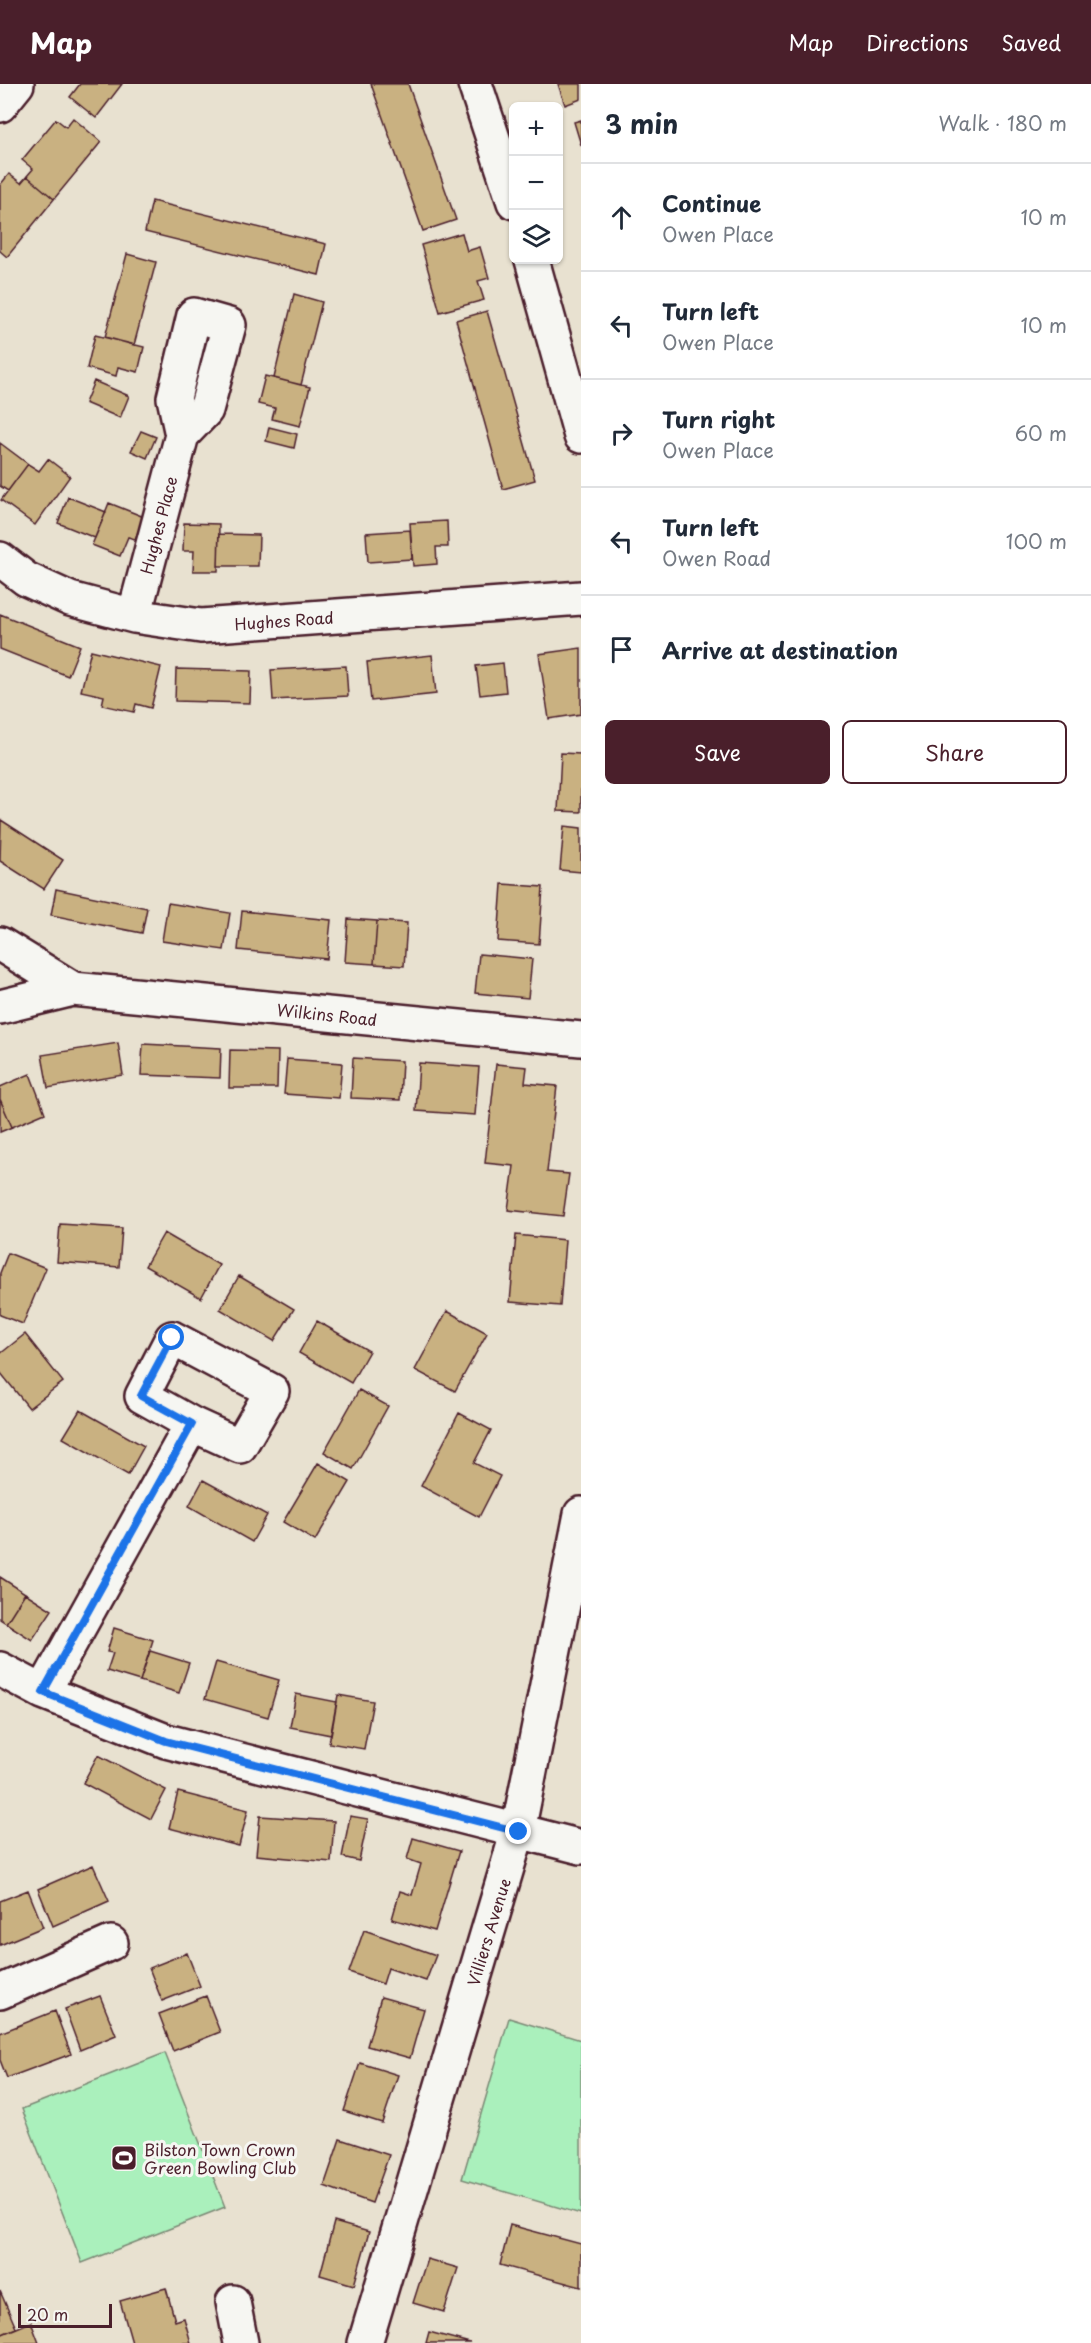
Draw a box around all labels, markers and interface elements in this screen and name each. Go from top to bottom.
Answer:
text: Map [30,21,92,64]
text: Map [788,26,833,58]
text: Directions [866,26,968,58]
text: Saved [1001,26,1061,58]
map controls [509,102,563,264]
button: + [509,102,563,156]
text: 3 min [605,104,678,143]
text: Walk · 180 m [939,108,1067,138]
button: − [509,156,563,210]
text: Continue [662,186,761,219]
icon: ahead [605,201,638,234]
text: 10 m [1020,202,1067,232]
button: layers [509,210,563,264]
text: Owen Place [662,219,774,249]
text: Turn left [662,294,759,327]
icon: left [605,309,638,342]
text: 10 m [1020,310,1067,340]
text: Owen Place [662,327,774,357]
text: Turn right [662,402,775,435]
icon: right [605,417,638,450]
text: 60 m [1015,418,1067,448]
text: Owen Place [662,435,774,465]
street label: Hughes Place [133,473,183,577]
text: Turn left [662,510,759,543]
icon: left [605,525,638,558]
text: 100 m [1006,526,1067,556]
text: Owen Road [662,543,771,573]
street label: Hughes Road [234,605,334,635]
icon: arrive [605,633,638,666]
text: Arrive at destination [662,633,898,666]
button: Save [605,720,830,784]
button: Share [842,720,1067,784]
street label: Wilkins Road [276,997,378,1031]
route start [158,1324,184,1350]
route end [505,1818,531,1844]
street label: Villiers Avenue [460,1875,516,1989]
place label: Bilston Town Crown Green Bowling Club [144,2137,296,2179]
sports icon: Bilston Town Crown Green Bowling Club [109,2143,139,2173]
scale bar [18,2301,112,2328]
text: 20 m [27,2302,68,2326]

